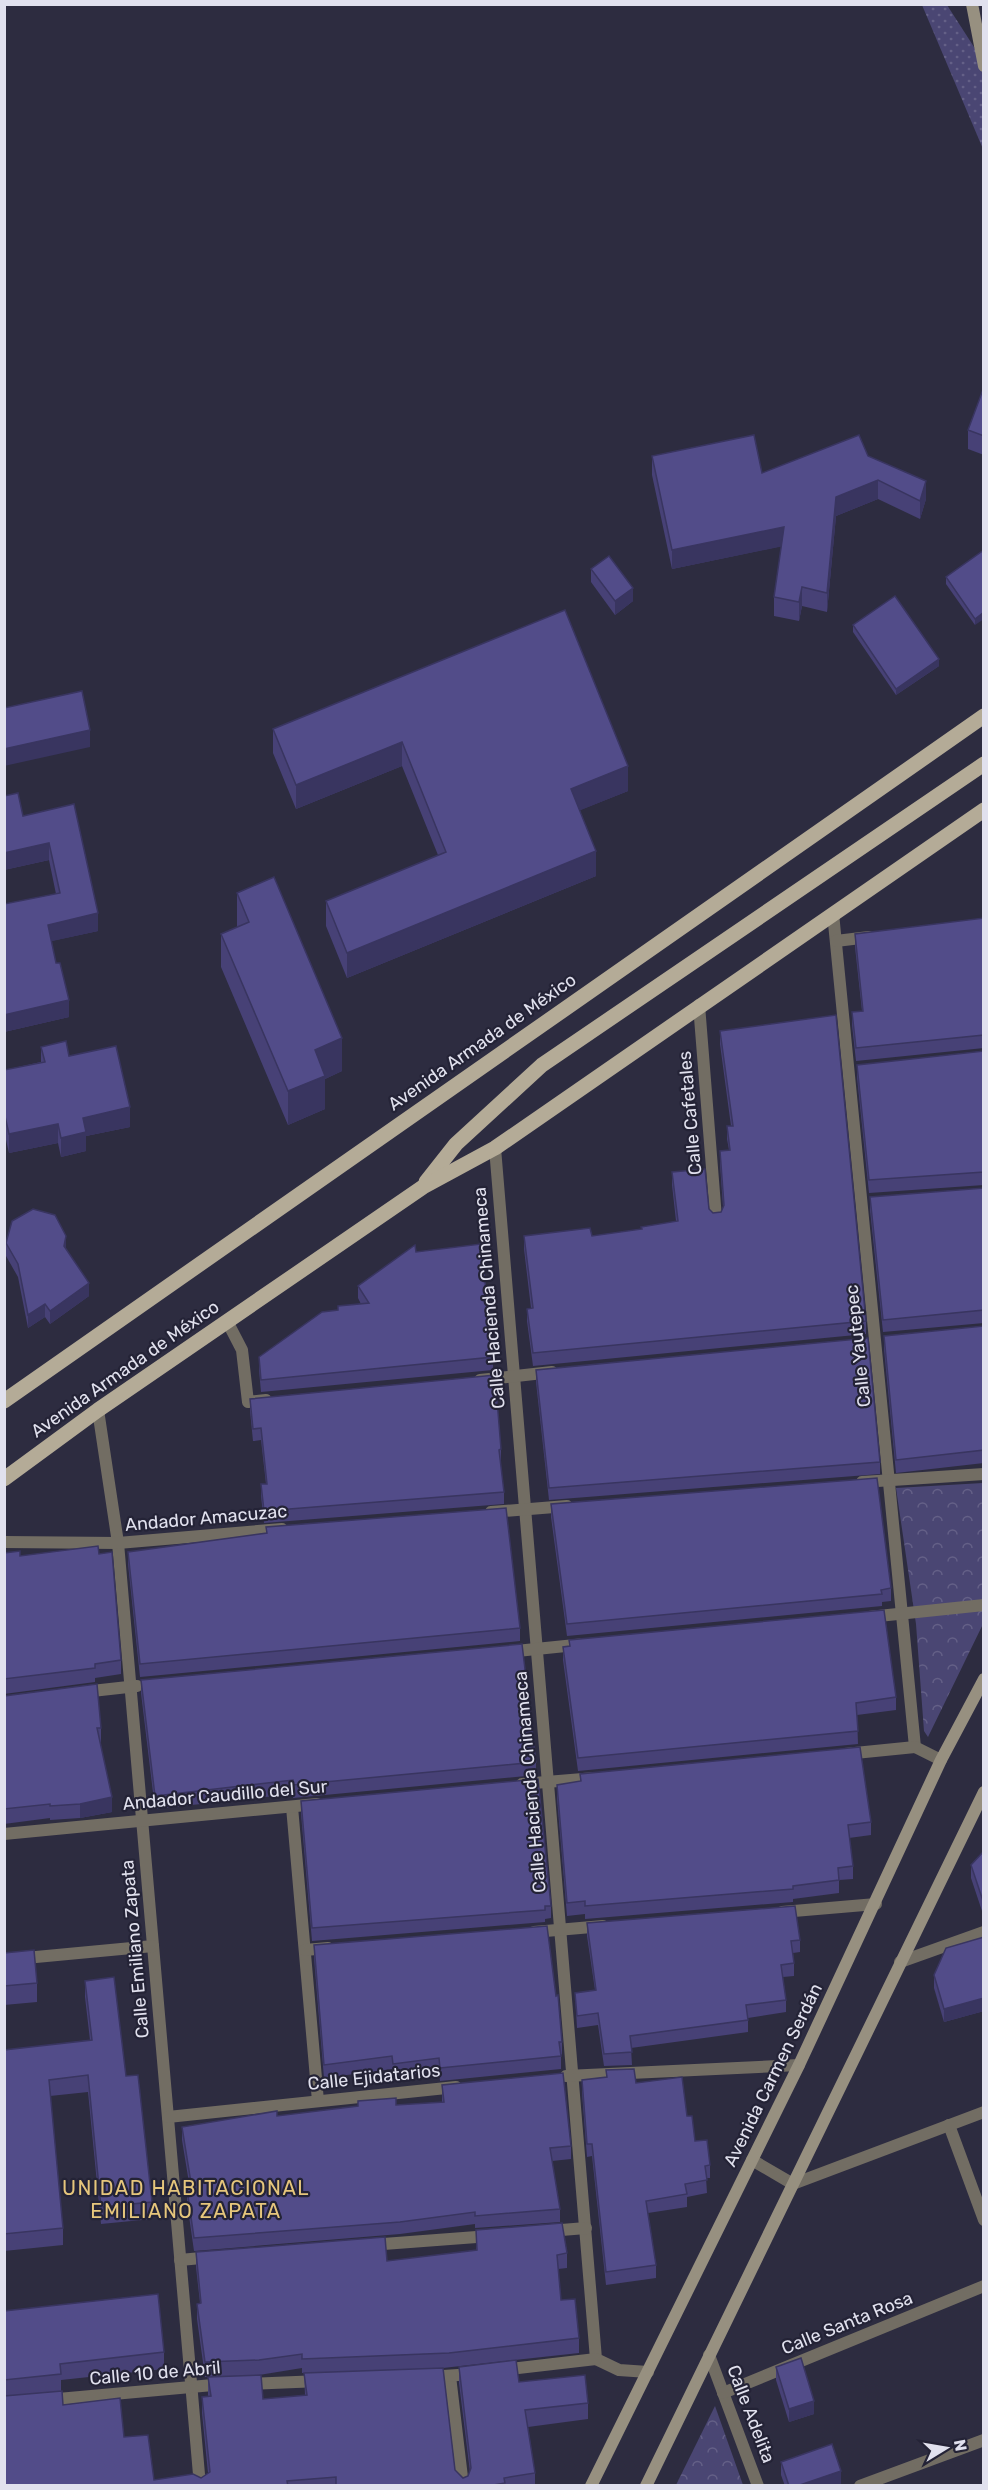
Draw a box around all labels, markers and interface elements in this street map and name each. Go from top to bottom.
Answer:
street label: Avenida Armada de México [384,969,580,1115]
street label: Calle Cafetales [674,1050,706,1176]
street label: Calle Hacienda Chinameca [468,1186,510,1410]
street label: Calle Yautepec [841,1284,875,1408]
street label: Avenida Armada de México [27,1296,223,1442]
street label: Andador Amacuzac [124,1500,288,1536]
street label: Calle Hacienda Chinameca [509,1670,551,1894]
street label: Andador Caudillo del Sur [122,1775,328,1815]
street label: Calle Emiliano Zapata [116,1859,154,2039]
street label: Avenida Carmen Serdán [719,1980,827,2170]
street label: Calle Ejidatarios [306,2059,442,2095]
district label: UNIDAD HABITACIONAL EMILIANO ZAPATA [62,2176,310,2223]
street label: Calle Santa Rosa [778,2287,916,2359]
street label: Calle 10 de Abril [88,2356,222,2390]
street label: Calle Adelita [722,2362,780,2466]
north arrow [916,2418,976,2478]
text: N [950,2438,971,2453]

